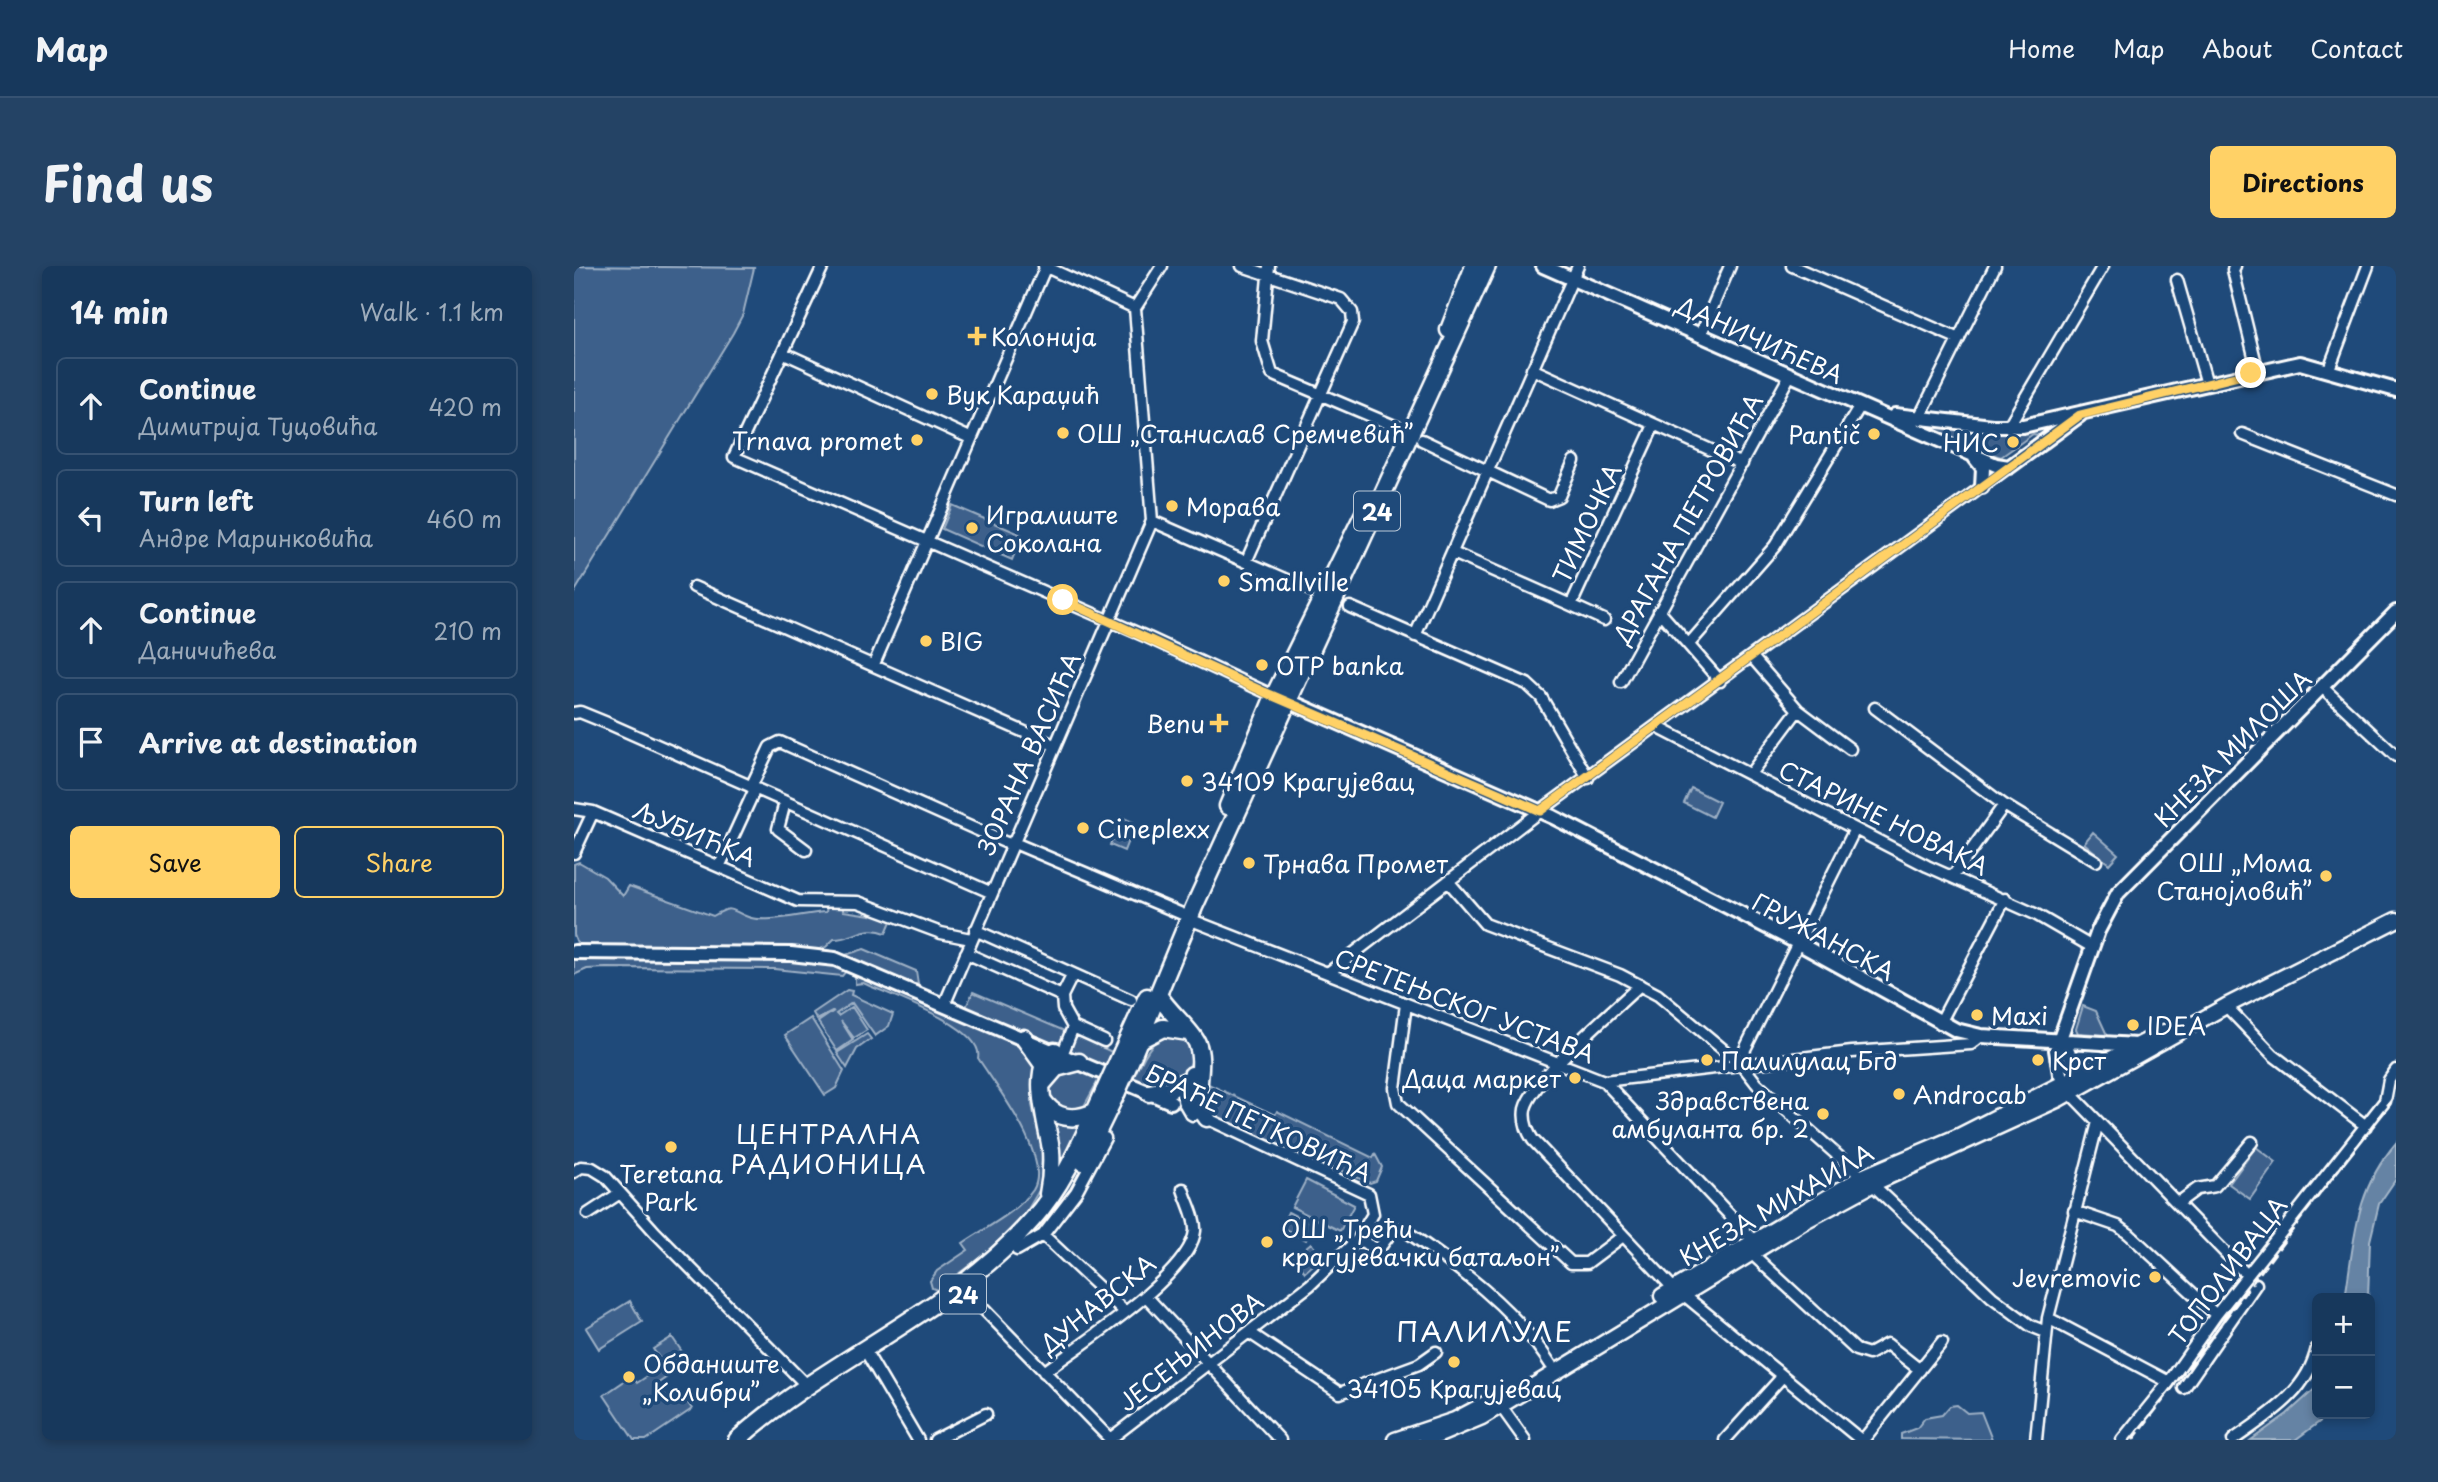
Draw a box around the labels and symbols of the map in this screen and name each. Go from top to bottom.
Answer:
street label: ДАНИЧИЋЕВА [1670,286,1849,392]
place label: Колонија [991,318,1096,354]
marker: Колонија [969,328,985,344]
route end [2235,357,2266,388]
place label: Вук Караџић [946,376,1100,412]
marker: Вук Караџић [924,386,940,402]
street label: ДРАГАНА ПЕТРОВИЋА [1603,386,1771,651]
place label: ОШ „Станислав Сремчевић” [1077,415,1414,451]
place label: Pantič [1788,416,1860,452]
place label: Trnava promet [732,422,903,458]
place label: НИС [1943,424,1999,460]
marker: ОШ „Станислав Сремчевић” [1055,425,1071,441]
marker: Pantič [1866,426,1882,442]
marker: Trnava promet [909,432,925,448]
marker: НИС [2005,434,2021,450]
street label: ТИМОЧКА [1543,457,1629,589]
place label: Морава [1186,488,1280,524]
road number: 24 [1354,492,1400,530]
place label: Игралиште Соколана [986,496,1118,560]
marker: Морава [1164,498,1180,514]
marker: Игралиште Соколана [964,520,980,536]
place label: Smallville [1238,563,1349,599]
marker: Smallville [1216,573,1232,589]
route start [1047,584,1078,615]
place label: BIG [940,623,983,659]
marker: BIG [918,633,934,649]
street label: ЗОРАНА ВАСИЋА [967,646,1089,861]
place label: OTP banka [1276,647,1404,683]
marker: OTP banka [1254,657,1270,673]
street label: КНЕЗА МИЛОША [2145,661,2319,835]
place label: Benu [1146,705,1205,741]
marker: Benu [1211,715,1227,731]
street label: СТАРИНЕ НОВАКА [1773,751,1995,883]
place label: 34109 Крагујевац [1201,763,1415,799]
marker: 34109 Крагујевац [1179,773,1195,789]
street label: ЉУБИЋКА [628,791,762,875]
place label: Cineplexx [1097,810,1210,846]
marker: Cineplexx [1075,820,1091,836]
place label: ОШ „Мома Станојловић” [2157,844,2312,908]
place label: Трнава Промет [1263,845,1449,881]
marker: Трнава Промет [1241,855,1257,871]
marker: ОШ „Мома Станојловић” [2318,868,2334,884]
street label: ГРУЖАНСКА [1746,883,1902,989]
street label: СРЕТЕЊСКОГ УСТАВА [1330,939,1600,1071]
place label: Maxi [1991,997,2048,1033]
marker: Maxi [1969,1007,1985,1023]
place label: IDEA [2147,1007,2206,1043]
marker: IDEA [2125,1017,2141,1033]
place label: Палилулац Бгд [1721,1042,1897,1078]
place label: Крст [2052,1042,2106,1078]
marker: Палилулац Бгд [1699,1052,1715,1068]
marker: Крст [2030,1052,2046,1068]
street label: БРАЋЕ ПЕТКОВИЋА [1140,1054,1378,1190]
place label: Даца маркет [1402,1060,1561,1096]
marker: Даца маркет [1567,1070,1583,1086]
place label: Androcab [1913,1076,2027,1112]
place label: Здравствена амбуланта бр. 2 [1612,1082,1809,1146]
marker: Androcab [1891,1086,1907,1102]
marker: Здравствена амбуланта бр. 2 [1815,1106,1831,1122]
district label: ЦЕНТРАЛНА РАДИОНИЦА [730,1114,928,1183]
street label: КНЕЗА МИХАИЛА [1672,1134,1880,1274]
marker: Teretana Park [663,1139,679,1155]
place label: Teretana Park [619,1155,723,1219]
street label: ТОПОЛИВАЦА [2159,1188,2295,1352]
place label: ОШ „Трећи крагујевачки батаљон” [1281,1210,1560,1274]
marker: ОШ „Трећи крагујевачки батаљон” [1259,1234,1275,1250]
street label: ДУНАВСКА [1030,1245,1163,1362]
place label: Jevremovic [2012,1259,2141,1295]
marker: Jevremovic [2147,1269,2163,1285]
road number: 24 [940,1275,986,1314]
street label: ЈЕСЕЊИНОВА [1110,1283,1270,1419]
district label: ПАЛИЛУЛЕ [1396,1309,1574,1352]
place label: Обданиште „Колибри” [643,1345,780,1409]
marker: 34105 Крагујевац [1446,1354,1462,1370]
marker: Обданиште „Колибри” [621,1369,637,1385]
place label: 34105 Крагујевац [1347,1370,1562,1406]

